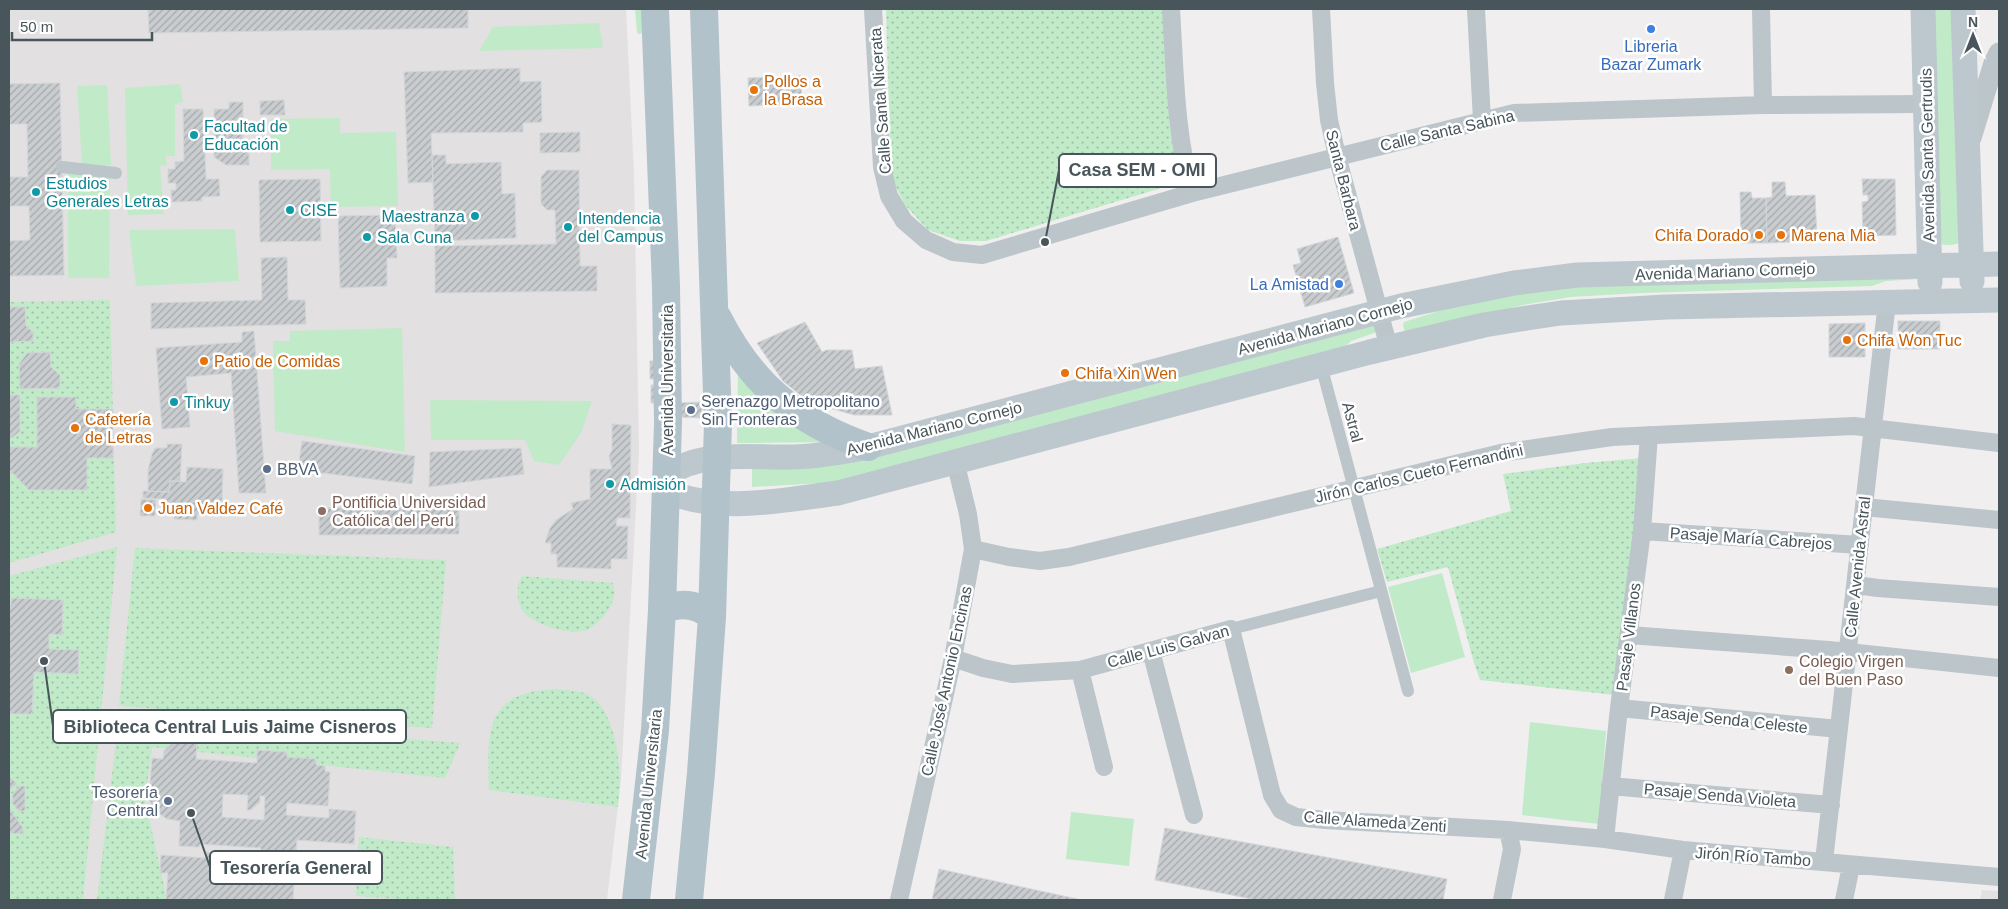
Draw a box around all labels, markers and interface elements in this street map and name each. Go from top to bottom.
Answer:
scale bar [12,10,152,42]
north arrow [1948,10,1998,60]
text: N [1968,14,1978,30]
text: 50 m [20,18,53,35]
marker: Libreria Bazar Zumark [1645,23,1657,35]
street label: Calle Santa Nicerata [867,27,894,175]
place label: Libreria Bazar Zumark [1601,38,1702,73]
street label: Avenida Santa Gertrudis [1917,68,1938,242]
place label: Pollos a la Brasa [764,73,823,108]
marker: Pollos a la Brasa [748,84,760,96]
street label: Calle Santa Sabina [1378,107,1516,154]
place label: Facultad de Educación [204,118,288,153]
street label: Santa Barbara [1323,128,1364,232]
marker: Facultad de Educación [188,129,200,141]
callout: Casa SEM - OMI [1059,154,1216,187]
text: Casa SEM - OMI [1068,160,1206,180]
place label: Estudios Generales Letras [46,175,169,210]
marker: Estudios Generales Letras [30,186,42,198]
place label: CISE [300,202,337,219]
marker: CISE [284,204,296,216]
place label: Maestranza [381,208,465,225]
marker: Maestranza [469,210,481,222]
place label: Intendencia del Campus [578,210,663,245]
marker: Intendencia del Campus [562,221,574,233]
place label: Chifa Dorado [1655,227,1749,244]
place label: Marena Mia [1791,227,1876,244]
place label: Sala Cuna [377,229,452,246]
marker: Chifa Dorado [1753,229,1765,241]
marker: Marena Mia [1775,229,1787,241]
marker: Sala Cuna [361,231,373,243]
street label: Avenida Mariano Cornejo [1635,260,1815,283]
place label: La Amistad [1250,276,1329,293]
marker: La Amistad [1333,278,1345,290]
street label: Avenida Mariano Cornejo [1236,295,1414,358]
street label: Avenida Universitaria [659,304,676,455]
place label: Chifa Won Tuc [1857,332,1962,349]
marker: Chifa Won Tuc [1841,334,1853,346]
place label: Patio de Comidas [214,353,340,370]
marker: Patio de Comidas [198,355,210,367]
place label: Chifa Xin Wen [1075,365,1177,382]
marker: Chifa Xin Wen [1059,367,1071,379]
place label: Serenazgo Metropolitano Sin Fronteras [701,393,880,428]
place label: Tinkuy [184,394,231,411]
marker: Tinkuy [168,396,180,408]
street label: Avenida Mariano Cornejo [845,398,1024,459]
street label: Astral [1339,400,1366,444]
marker: Serenazgo Metropolitano Sin Fronteras [685,404,697,416]
place label: Cafetería de Letras [85,411,152,446]
marker: Cafetería de Letras [69,422,81,434]
street label: Jirón Carlos Cueto Fernandini [1314,441,1525,506]
place label: BBVA [277,461,319,478]
marker: BBVA [261,463,273,475]
place label: Admisión [620,476,686,493]
marker: Admisión [604,478,616,490]
place label: Pontificia Universidad Católica del Perú [332,494,486,529]
street label: Calle Avenida Astral [1842,496,1873,639]
place label: Juan Valdez Café [158,500,283,517]
marker: Juan Valdez Café [142,502,154,514]
marker: Pontificia Universidad Católica del Perú [316,505,328,517]
street label: Pasaje María Cabrejos [1669,524,1833,553]
street label: Pasaje Villanos [1613,582,1644,692]
street label: Calle José Antonio Encinas [918,585,975,778]
street label: Calle Luis Galvan [1105,622,1231,671]
place label: Colegio Virgen del Buen Paso [1799,653,1904,688]
marker: Colegio Virgen del Buen Paso [1783,664,1795,676]
street label: Pasaje Senda Celeste [1649,703,1809,736]
street label: Avenida Universitaria [632,708,665,860]
callout: Biblioteca Central Luis Jaime Cisneros [53,710,406,743]
text: Biblioteca Central Luis Jaime Cisneros [63,717,397,737]
street label: Pasaje Senda Violeta [1643,780,1797,811]
place label: Tesorería Central [91,784,158,819]
marker: Tesorería Central [162,795,174,807]
street label: Calle Alameda Zenti [1303,808,1447,835]
street label: Jirón Río Tambo [1694,844,1812,869]
callout: Tesorería General [210,851,382,884]
text: Tesorería General [220,858,372,878]

